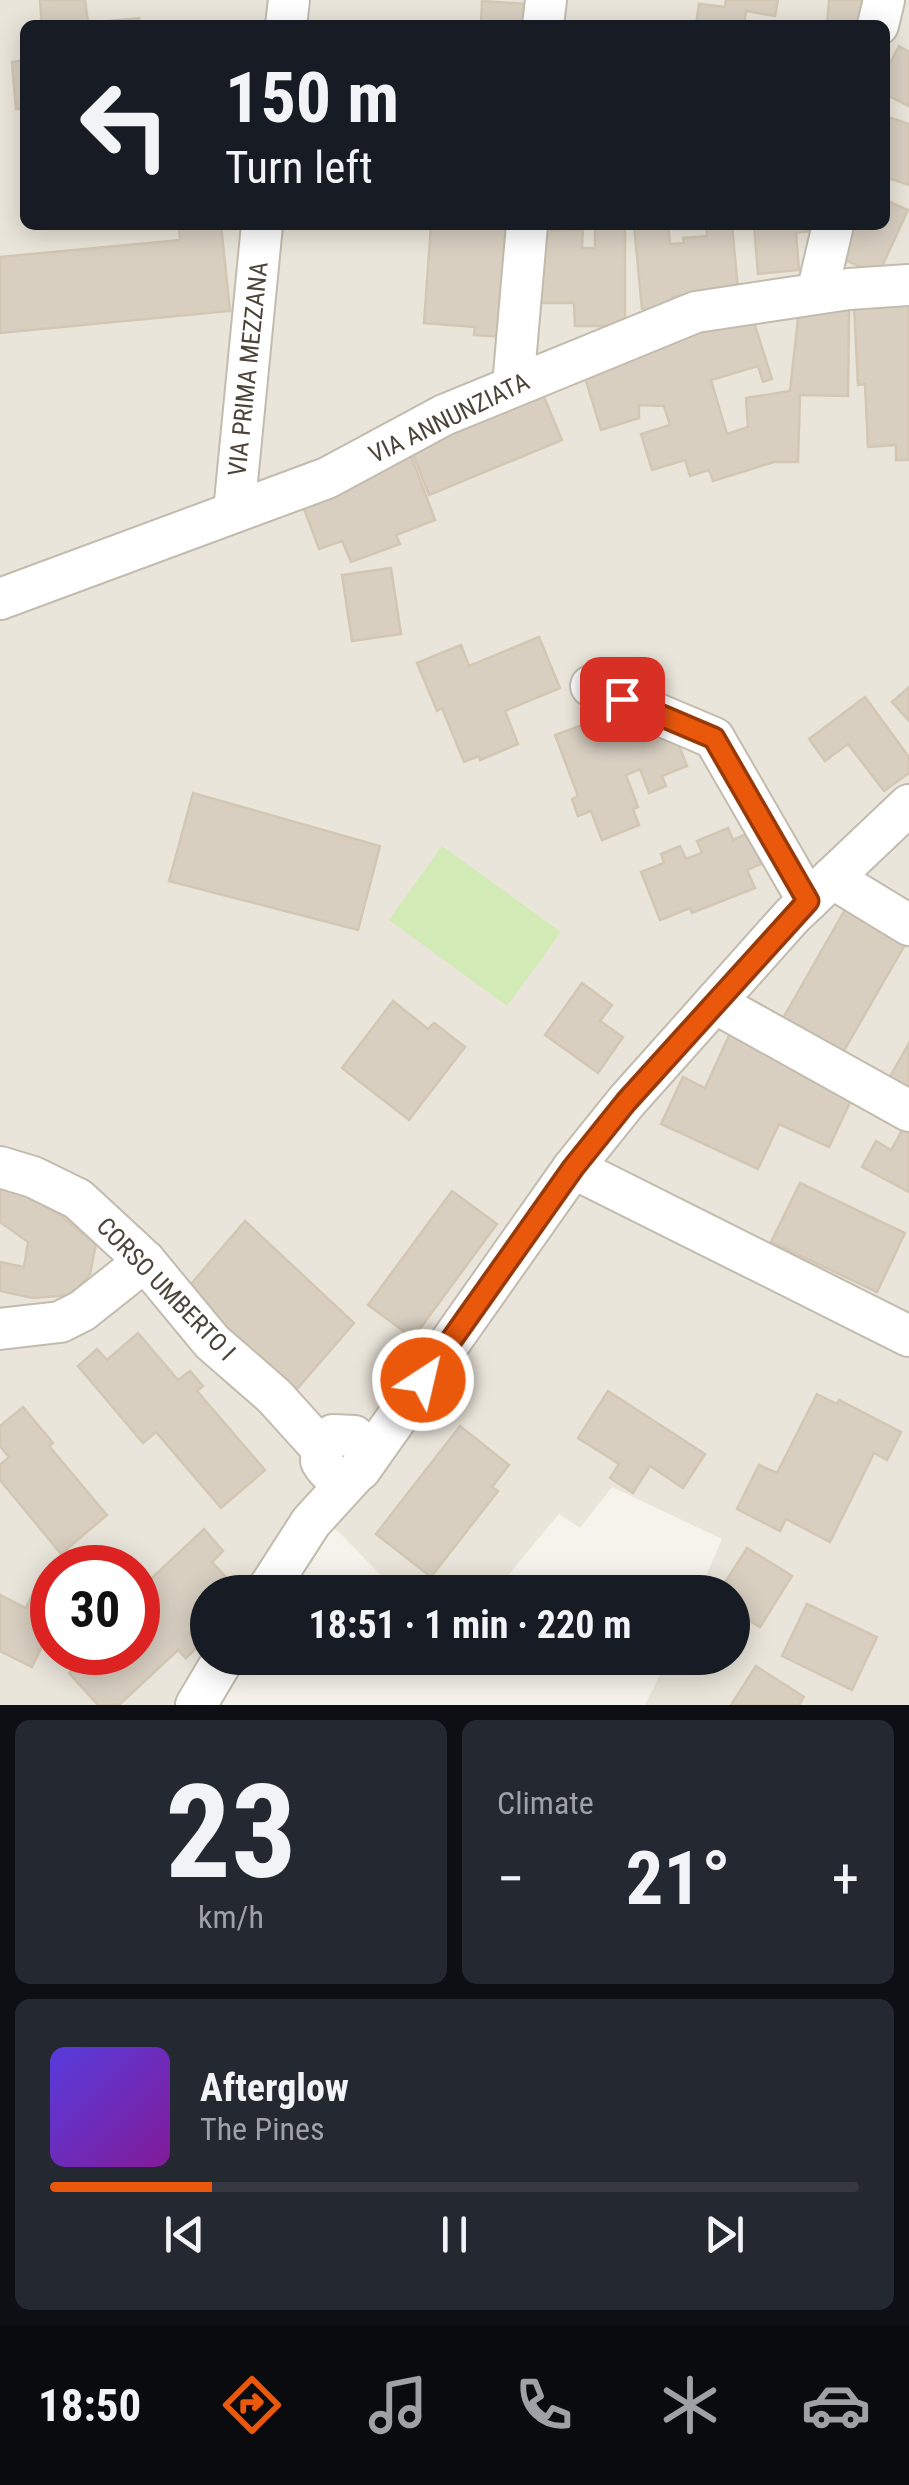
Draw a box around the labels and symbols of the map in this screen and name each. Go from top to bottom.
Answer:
street label: VIA PRIMA MEZZANA [222,260,274,478]
street label: VIA ANNUNZIATA [364,367,534,469]
pin [580,657,665,742]
street label: CORSO UMBERTO I [91,1212,241,1366]
position arrow [371,1328,475,1432]
speed limit sign: 30 [30,1545,160,1675]

